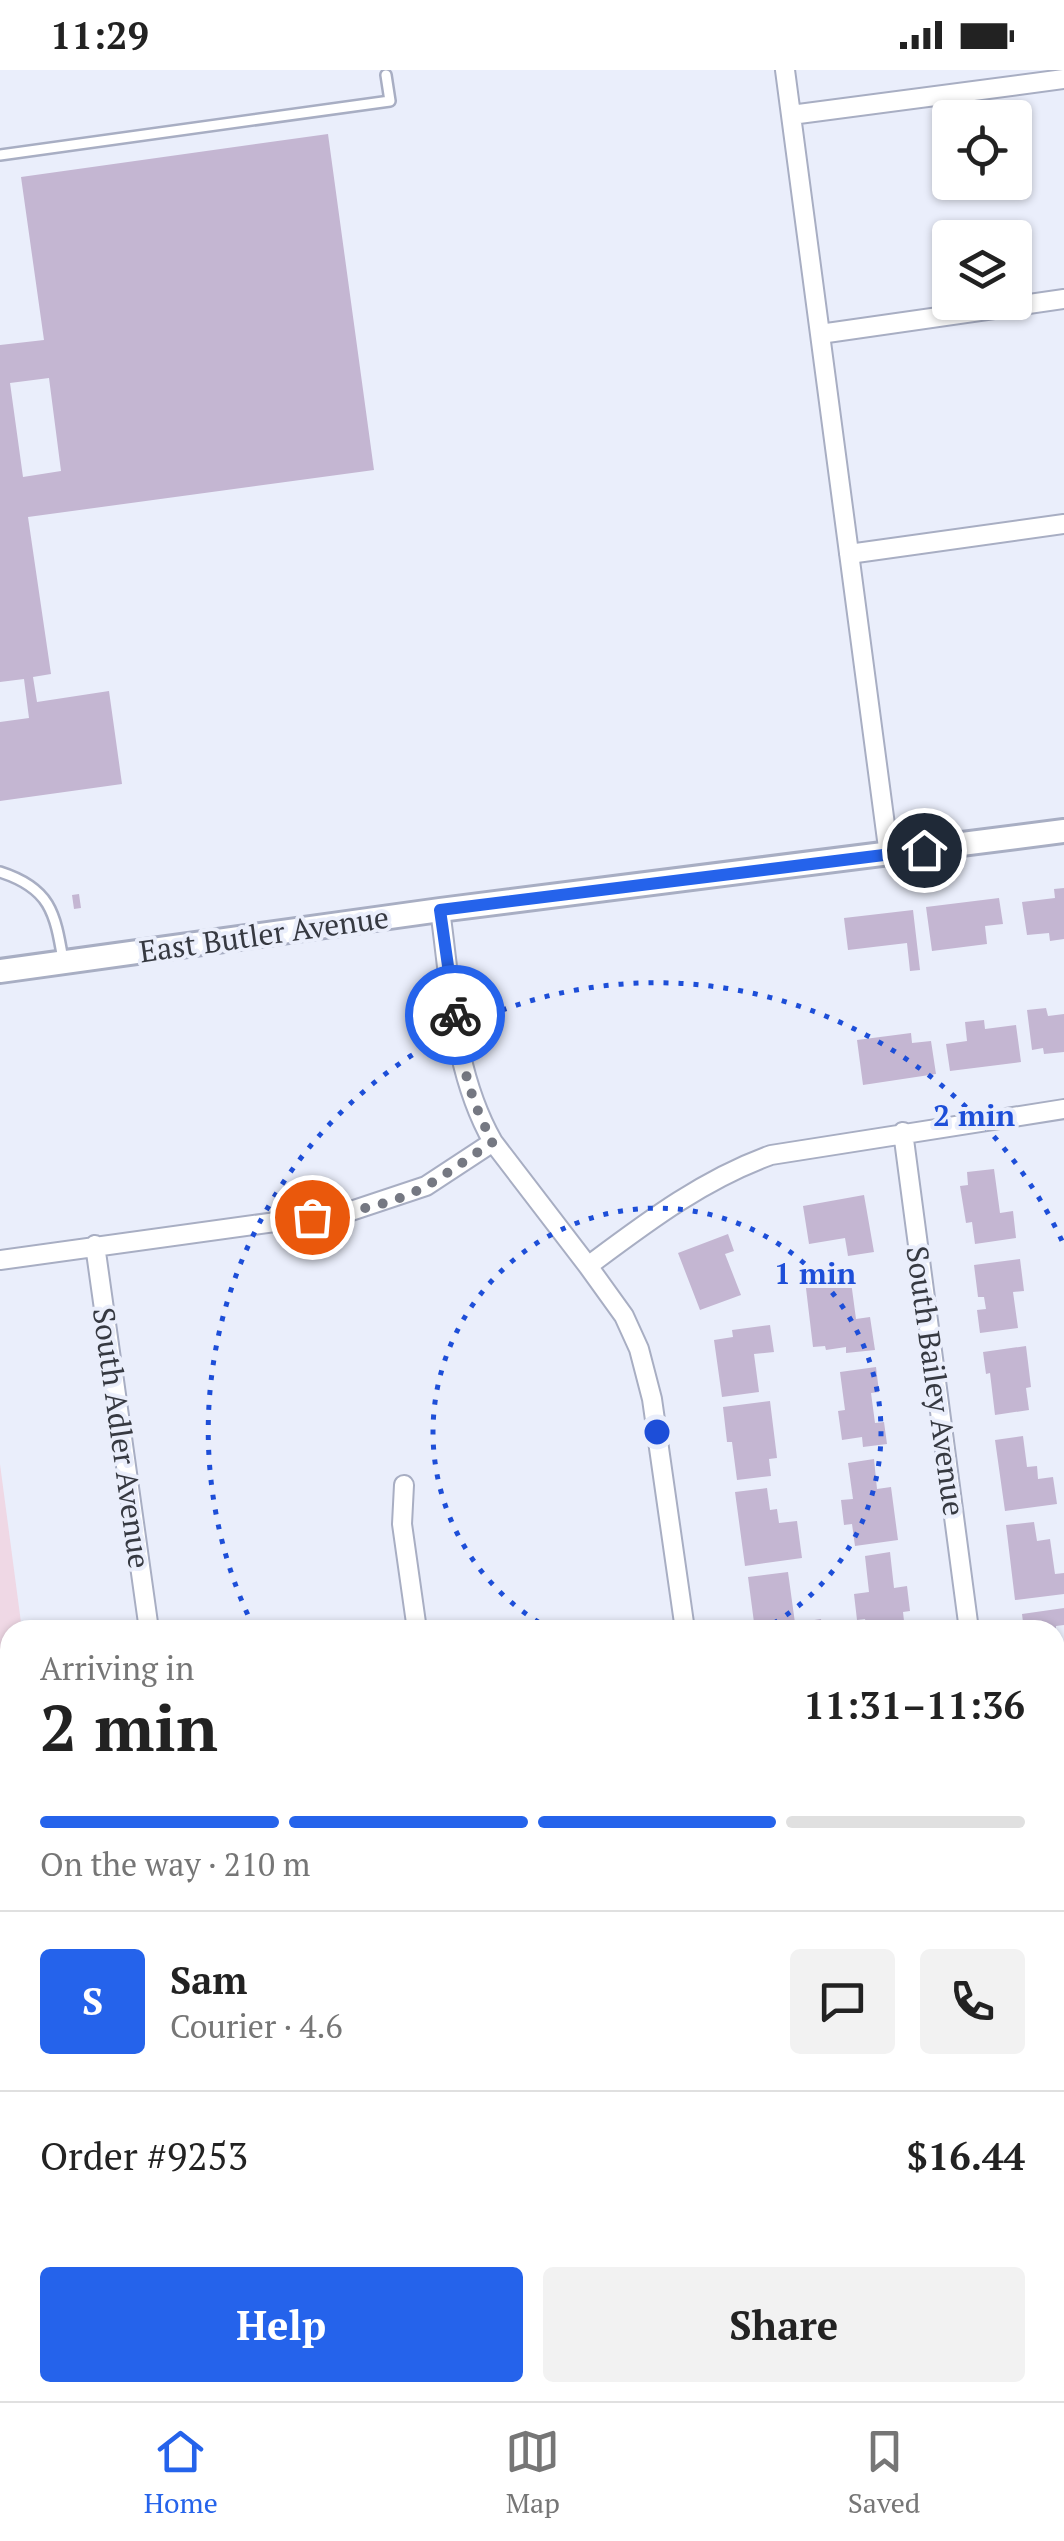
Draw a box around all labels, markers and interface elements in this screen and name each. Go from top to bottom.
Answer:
text: 11:29 [50,10,149,60]
map controls [932,100,1032,320]
button: locate [932,100,1032,200]
button: layers [932,220,1032,320]
pin [882,808,967,893]
icon: home [897,823,952,878]
street label: East Butler Avenue [137,897,391,971]
courier [405,965,505,1065]
icon: bike [428,988,483,1043]
text: 2 min [933,1095,1015,1135]
pin [270,1175,355,1260]
icon: bag [285,1190,340,1245]
street label: South Bailey Avenue [897,1243,975,1519]
text: 1 min [774,1253,856,1293]
street label: South Adler Avenue [84,1305,160,1571]
centre of rings [639,1414,675,1450]
text: Arriving in [40,1647,194,1689]
text: 11:31–11:36 [803,1680,1025,1730]
text: 2 min [40,1683,218,1770]
text: On the way · 210 m [40,1843,310,1885]
button: chat [790,1949,895,2054]
button: phone [920,1949,1025,2054]
text: Sam [170,1955,247,2005]
text: S [82,1976,103,2026]
text: Courier · 4.6 [170,2005,342,2047]
text: Order #9253 [40,2131,248,2181]
text: $16.44 [906,2131,1025,2181]
button: Help [40,2267,523,2382]
button: Share [543,2267,1025,2382]
tab: Home [144,2424,218,2521]
tab: Map [505,2424,560,2521]
tab: Saved [848,2424,920,2521]

